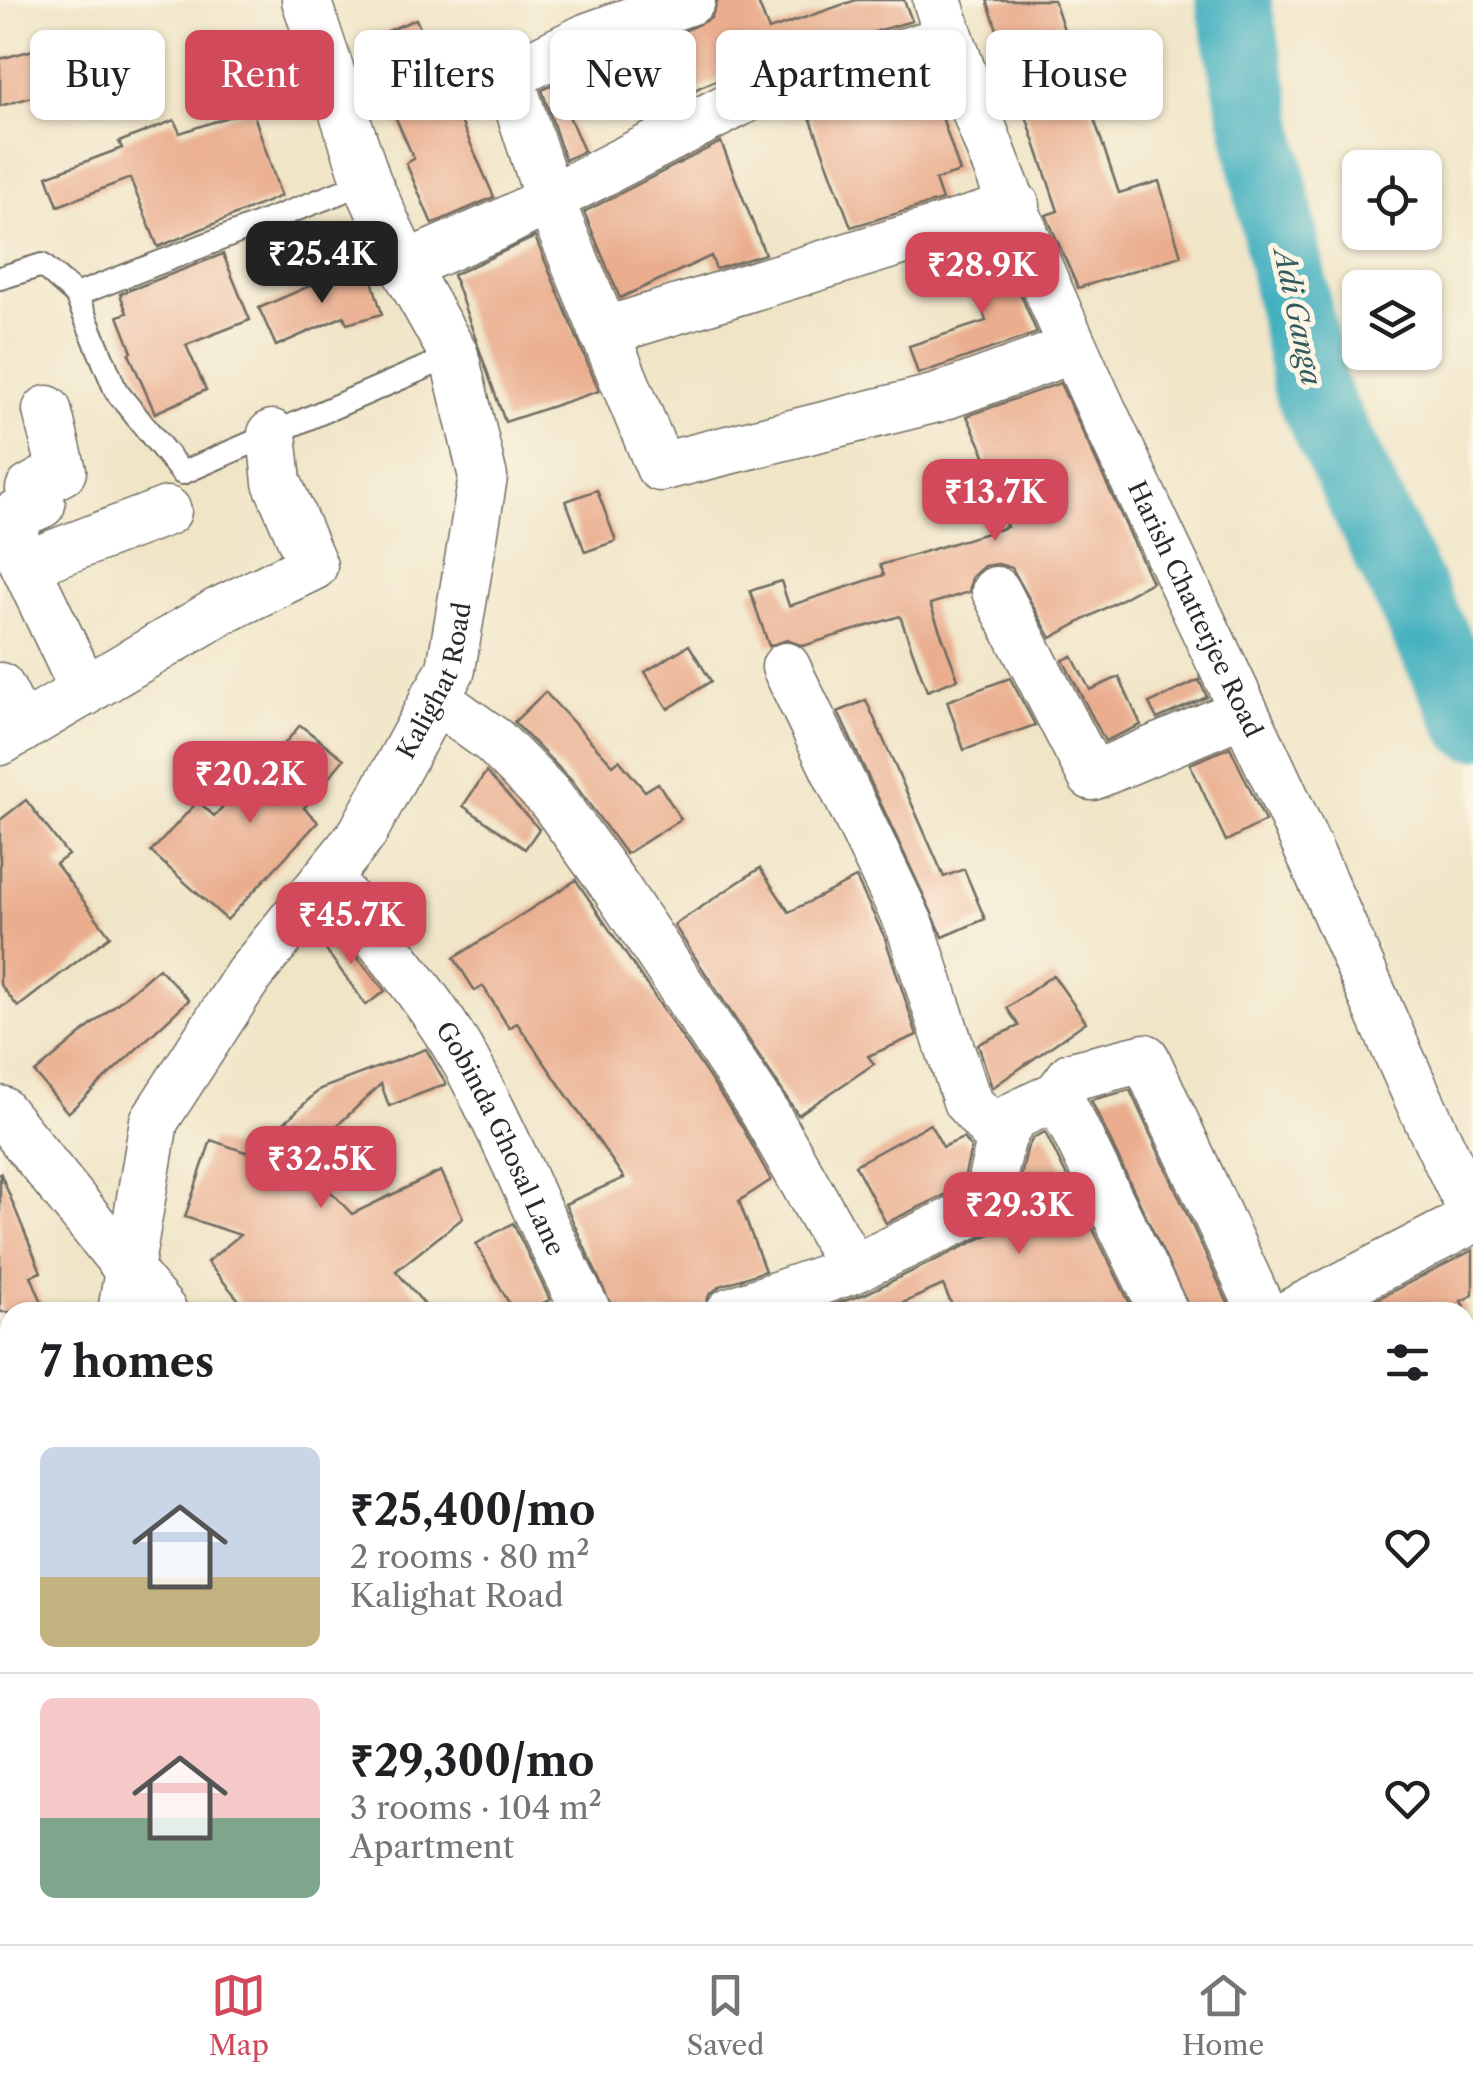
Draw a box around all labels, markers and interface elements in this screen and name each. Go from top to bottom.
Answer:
chip: Buy [30,30,165,120]
chip: Rent [185,30,334,120]
chip: Filters [354,30,530,120]
chip: New [550,30,696,120]
chip: Apartment [716,30,966,120]
chip: House [986,30,1163,120]
map controls [1342,150,1442,370]
button: locate [1342,150,1442,250]
pin: ₹25.4K [241,221,403,306]
pin: ₹28.9K [901,232,1063,317]
text: ₹25.4K [268,234,376,273]
water label: Adi Ganga [1266,242,1329,389]
text: ₹28.9K [927,245,1037,284]
button: layers [1342,270,1442,370]
pin: ₹13.7K [914,459,1076,544]
text: ₹13.7K [944,472,1046,511]
street label: Harish Chatterjee Road [1121,476,1269,742]
street label: Kalighat Road [391,600,478,764]
pin: ₹20.2K [169,741,331,826]
text: ₹20.2K [195,754,305,793]
pin: ₹45.7K [270,882,432,967]
text: ₹45.7K [298,895,404,934]
street label: Gobinda Ghosal Lane [429,1016,571,1261]
pin: ₹32.5K [240,1126,402,1211]
text: ₹32.5K [267,1139,375,1178]
pin: ₹29.3K [938,1172,1100,1257]
text: ₹29.3K [965,1185,1073,1224]
icon: filters [1380,1335,1435,1390]
text: 7 homes [40,1336,214,1388]
text: ₹25,400/mo [350,1484,596,1536]
icon: home [120,1487,240,1607]
icon: heart [1380,1520,1435,1575]
text: 2 rooms · 80 m² [350,1537,590,1576]
text: Kalighat Road [350,1576,564,1615]
text: ₹29,300/mo [350,1735,595,1787]
icon: home [120,1738,240,1858]
icon: heart [1380,1771,1435,1826]
text: 3 rooms · 104 m² [350,1788,602,1827]
text: Apartment [350,1827,514,1866]
tab: Map [209,1968,269,2062]
tab: Saved [687,1968,764,2062]
tab: Home [1182,1968,1264,2062]

